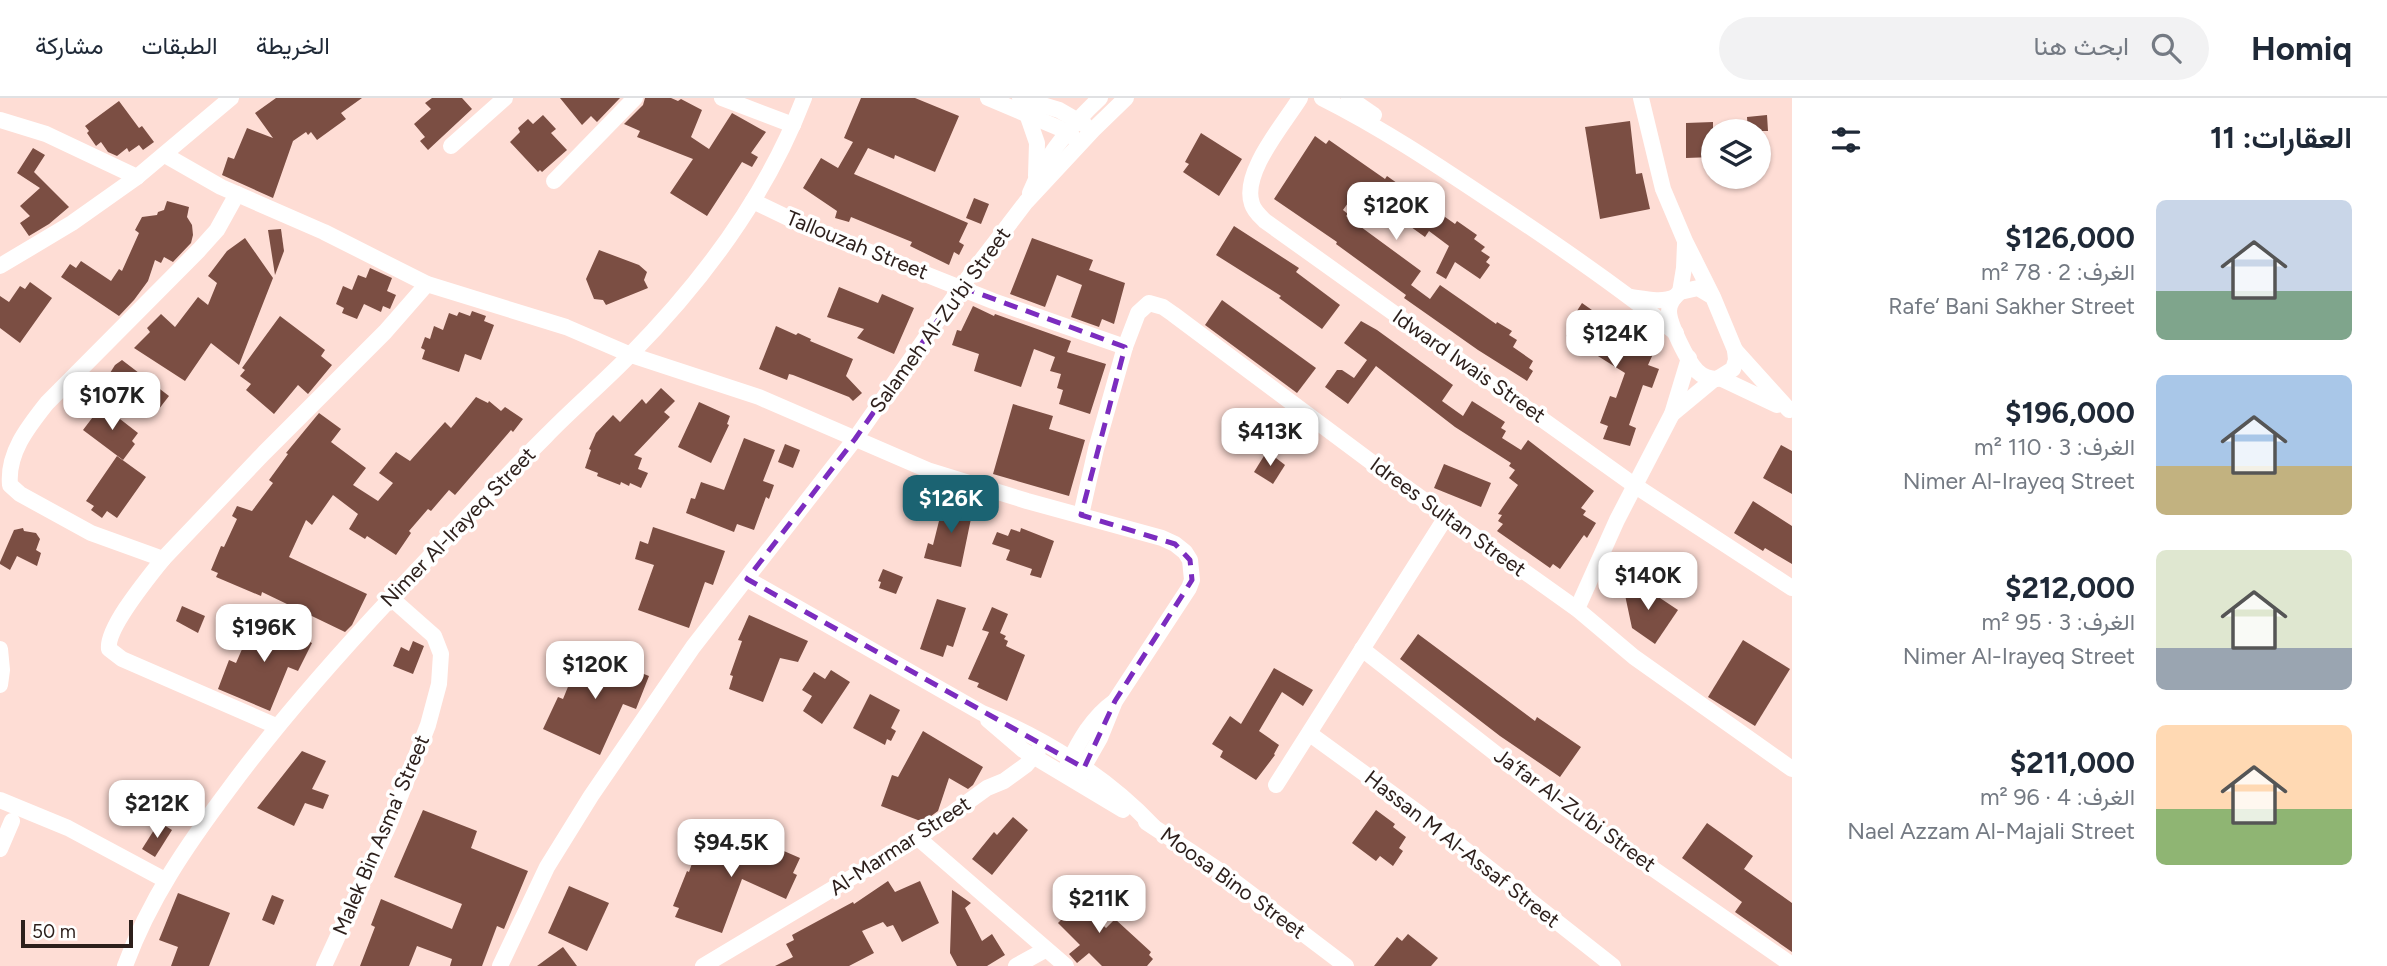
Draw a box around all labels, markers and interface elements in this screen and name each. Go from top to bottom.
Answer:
search box [1719,17,2209,80]
icon: search [2147,29,2185,67]
text: Homiq [2251,29,2352,68]
text: ابحث هنا [2033,30,2129,62]
text: مشاركة [35,31,103,60]
text: الطبقات [141,31,218,60]
text: الخريطة [256,31,330,60]
map controls [1701,119,1771,189]
button: layers [1701,119,1771,189]
text: العقارات: 11 [2210,119,2352,156]
icon: filters [1827,121,1865,159]
pin: $120K [1347,183,1445,242]
text: $120K [1363,191,1429,219]
street label: Tallouzah Street [783,205,932,284]
text: $126,000 [2005,219,2135,256]
street label: Salameh Al-Zu‘bi Street [864,222,1015,417]
icon: home [2212,228,2296,312]
text: الغرف: 2 · 78 m² [1981,258,2135,286]
text: Rafe‘ Bani Sakher Street [1888,292,2135,320]
street label: Idward Iwais Street [1388,304,1551,428]
pin: $124K [1566,310,1664,370]
text: $124K [1582,319,1648,347]
pin: $107K [63,372,161,432]
text: $107K [79,381,145,409]
text: $196,000 [2005,394,2135,431]
icon: home [2212,403,2296,487]
pin: $413K [1221,408,1319,468]
text: $413K [1237,417,1303,445]
text: الغرف: 3 · 110 m² [1974,433,2135,461]
street label: Nimer Al-Irayeq Street [375,442,540,612]
street label: Idrees Sultan Street [1365,452,1531,582]
text: Nimer Al-Irayeq Street [1903,467,2135,495]
pin: $126K [902,476,1000,535]
text: $126K [919,484,983,512]
pin: $140K [1599,552,1697,612]
text: $140K [1614,561,1682,589]
text: $212,000 [2005,569,2135,606]
icon: home [2212,578,2296,662]
pin: $196K [215,604,313,664]
text: الغرف: 3 · 95 m² [1982,608,2135,636]
text: $196K [232,613,296,641]
pin: $120K [546,642,644,701]
text: Nimer Al-Irayeq Street [1903,642,2135,670]
text: $120K [562,650,628,678]
street label: Malek Bin Asma' Street [327,731,434,939]
street label: Ja‘far Al-Zu‘bi Street [1490,743,1661,877]
text: $211,000 [2010,744,2135,781]
icon: home [2212,753,2296,837]
street label: Hassan M Al-Assaf Street [1360,765,1565,933]
pin: $212K [108,780,206,840]
text: الغرف: 4 · 96 m² [1980,783,2135,811]
text: $212K [125,789,189,817]
street label: Al-Marmar Street [825,791,975,900]
text: Nael Azzam Al-Majali Street [1847,817,2135,845]
pin: $94.5K [674,820,788,879]
street label: Moosa Bino Street [1156,822,1311,944]
text: $94.5K [693,828,769,856]
pin: $211K [1050,876,1148,935]
text: $211K [1069,884,1129,912]
scale bar [21,917,133,949]
text: 50 m [32,920,76,943]

